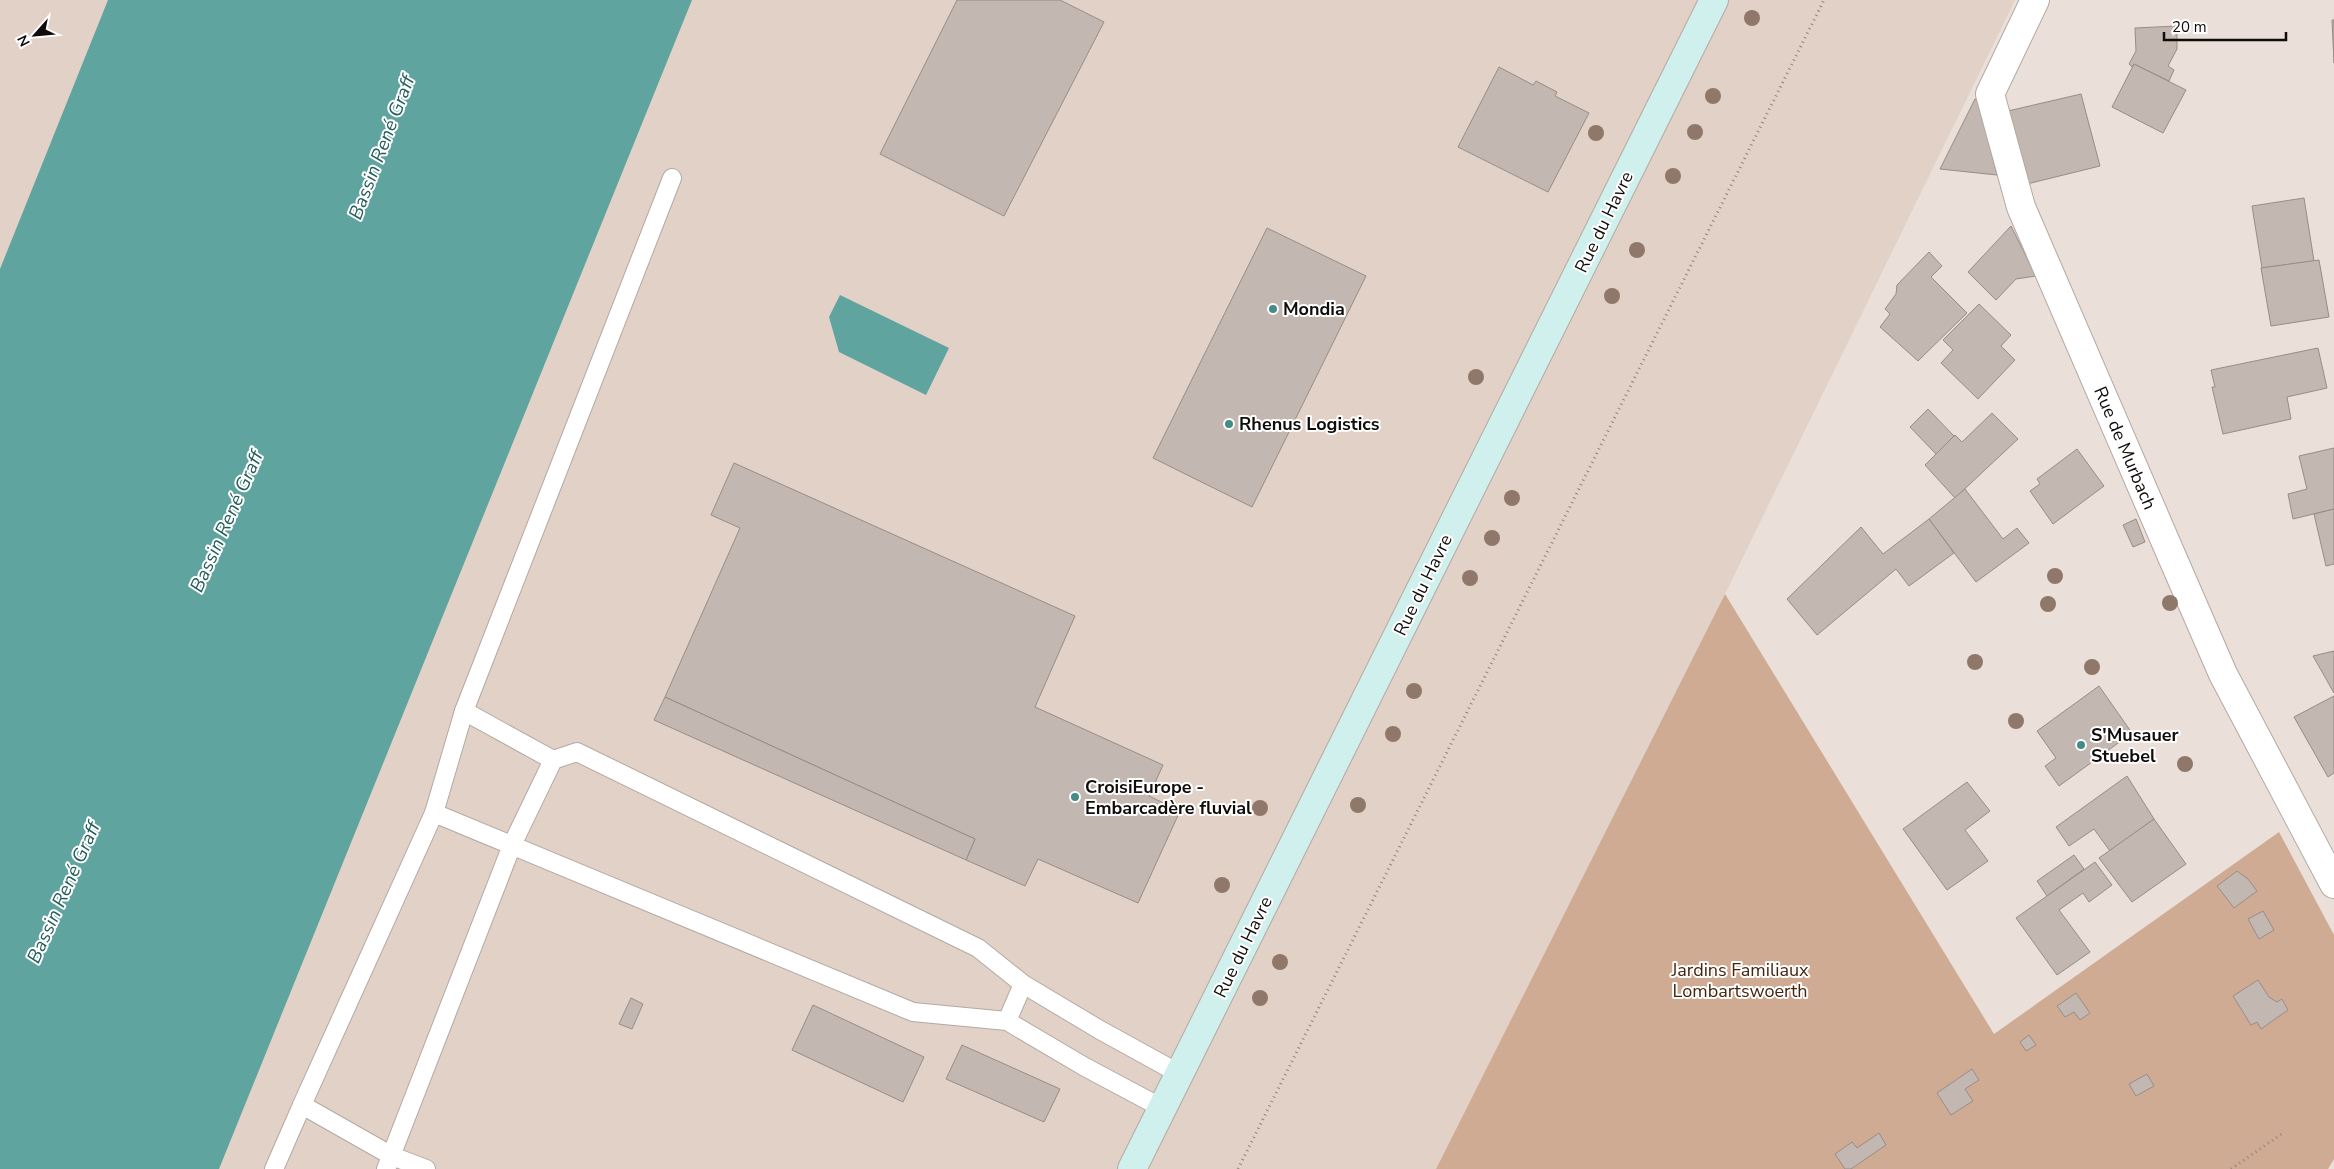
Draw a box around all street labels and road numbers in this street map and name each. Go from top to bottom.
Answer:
street label: Rue du Havre [1569,167,1639,277]
street label: Rue de Murbach [2088,383,2162,513]
street label: Rue du Havre [1388,530,1458,640]
street label: Rue du Havre [1208,892,1278,1002]

